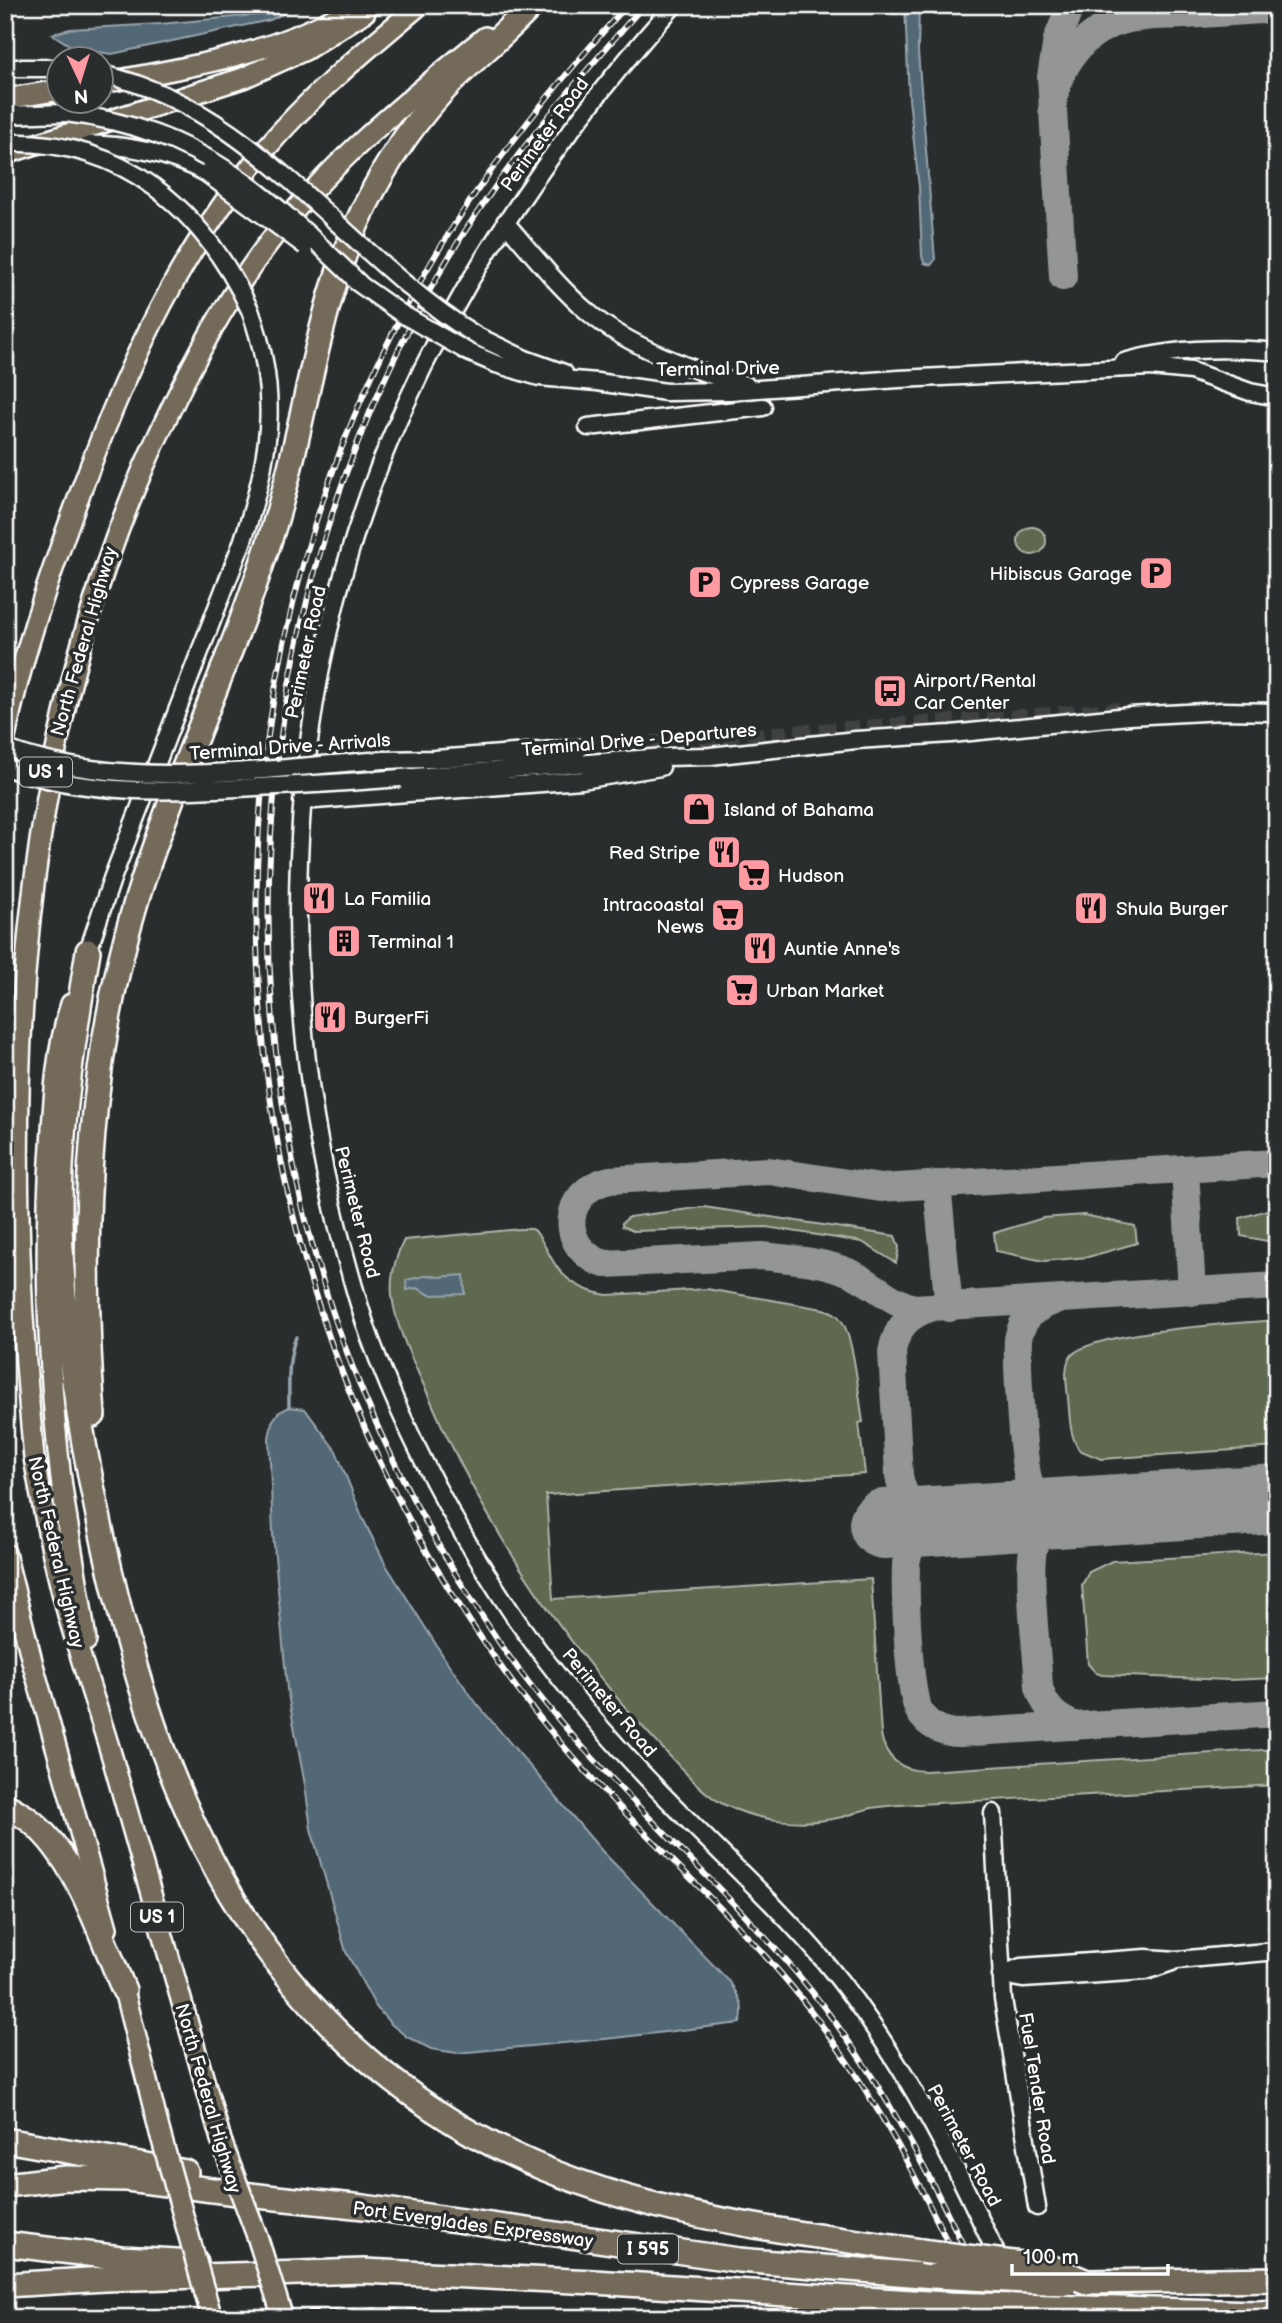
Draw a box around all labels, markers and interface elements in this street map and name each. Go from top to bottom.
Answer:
north arrow [46,46,116,116]
street label: Perimeter Road [496,73,594,196]
text: N [73,83,89,107]
street label: Terminal Drive [656,357,780,382]
street label: North Federal Highway [46,544,123,739]
parking icon: Hibiscus Garage [1137,554,1175,592]
parking icon: Cypress Garage [686,563,724,601]
place label: Hibiscus Garage [989,563,1132,586]
place label: Cypress Garage [730,572,869,595]
street label: Perimeter Road [281,584,332,721]
place label: Airport/Rental Car Center [914,670,1036,715]
bus stop icon: Airport/Rental Car Center [871,672,909,710]
street label: Terminal Drive - Departures [521,719,758,762]
street label: Terminal Drive - Arrivals [189,729,391,766]
road number: US 1 [20,758,72,786]
shop icon: Island of Bahama [680,790,718,828]
place label: Island of Bahama [724,799,874,822]
restaurant icon: Red Stripe [705,833,743,871]
place label: Red Stripe [609,842,700,865]
supermarket icon: Hudson [735,856,773,894]
place label: Hudson [778,865,844,888]
restaurant icon: La Familia [300,879,338,917]
place label: La Familia [344,888,431,911]
restaurant icon: Shula Burger [1072,889,1110,927]
place label: Intracoastal News [603,894,704,939]
supermarket icon: Intracoastal News [709,896,747,934]
place label: Shula Burger [1116,898,1229,921]
building icon: Terminal 1 [325,922,363,960]
restaurant icon: Auntie Anne's [741,929,779,967]
place label: Terminal 1 [368,931,454,954]
place label: Auntie Anne's [784,938,900,961]
supermarket icon: Urban Market [723,971,761,1009]
place label: Urban Market [766,980,884,1003]
restaurant icon: BurgerFi [311,998,349,1036]
place label: BurgerFi [354,1007,429,1030]
street label: Perimeter Road [329,1144,384,1281]
street label: North Federal Highway [22,1454,89,1651]
street label: Perimeter Road [557,1644,661,1762]
road number: US 1 [131,1902,183,1931]
street label: North Federal Highway [169,2001,246,2196]
street label: Fuel Tender Road [1013,2011,1060,2166]
street label: Perimeter Road [922,2081,1006,2211]
street label: Port Everglades Expressway [351,2197,595,2254]
scale bar [1012,2232,1168,2276]
road number: I 595 [618,2234,678,2264]
text: 100 m [1023,2245,1079,2270]

